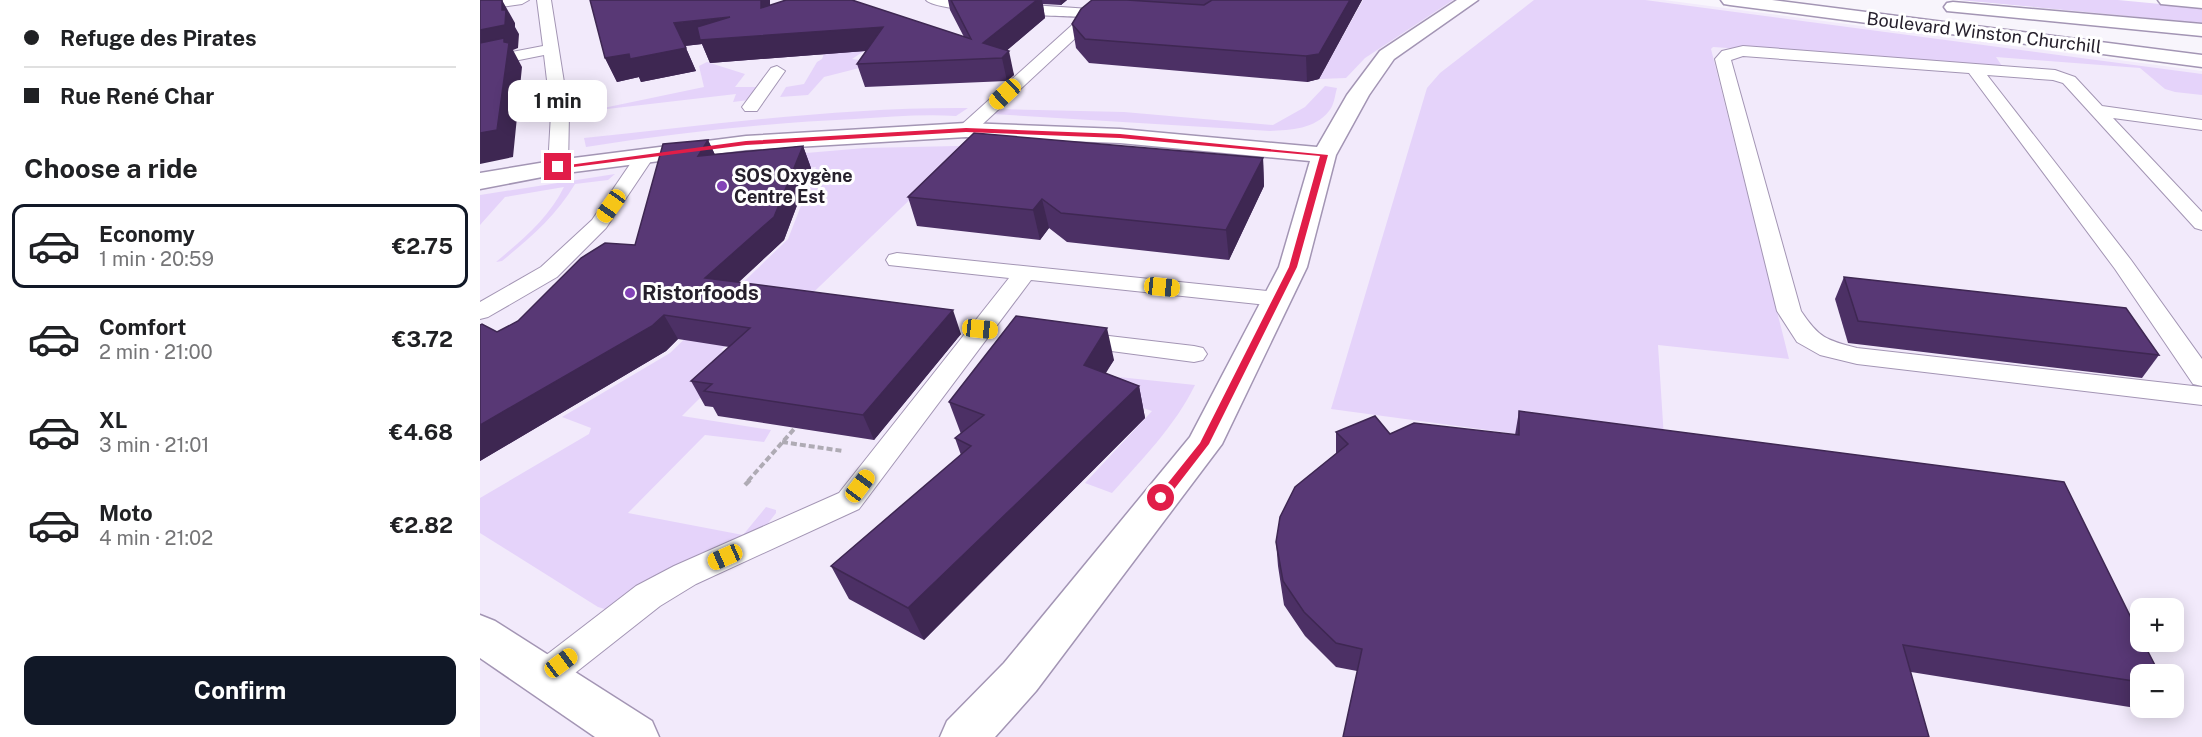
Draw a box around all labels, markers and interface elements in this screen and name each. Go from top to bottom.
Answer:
street label: Boulevard Winston Churchill [1865,8,2103,57]
text: Refuge des Pirates [60,25,257,51]
car [986,75,1024,113]
callout: 1 min [508,80,608,122]
text: Rue René Char [60,83,214,109]
text: 1 min [533,89,582,113]
text: Choose a ride [24,152,198,184]
route end [544,153,571,180]
place label: SOS Oxygène Centre Est [734,165,853,207]
marker: SOS Oxygène Centre Est [715,179,729,193]
car [593,186,629,226]
icon: car [27,219,81,273]
text: Economy [99,221,195,247]
text: €2.75 [392,233,453,259]
text: 1 min · 20:59 [99,247,214,271]
car [1143,276,1181,298]
place label: Ristorfoods [642,280,759,305]
marker: Ristorfoods [623,286,637,300]
icon: car [27,312,81,366]
text: Comfort [99,314,186,340]
car [961,318,999,340]
text: €3.72 [392,326,453,352]
text: 2 min · 21:00 [99,340,213,364]
icon: car [27,405,81,459]
text: XL [99,407,127,433]
text: €4.68 [389,419,453,445]
text: 3 min · 21:01 [99,433,210,457]
car [842,466,878,506]
route start [1147,484,1174,511]
icon: car [27,498,81,552]
text: Moto [99,500,153,526]
text: €2.82 [390,512,453,538]
text: 4 min · 21:02 [99,526,213,550]
car [705,541,745,573]
map controls [2130,598,2184,718]
button: + [2130,598,2184,652]
car [541,645,581,681]
button: Confirm [24,656,456,725]
button: − [2130,664,2184,718]

